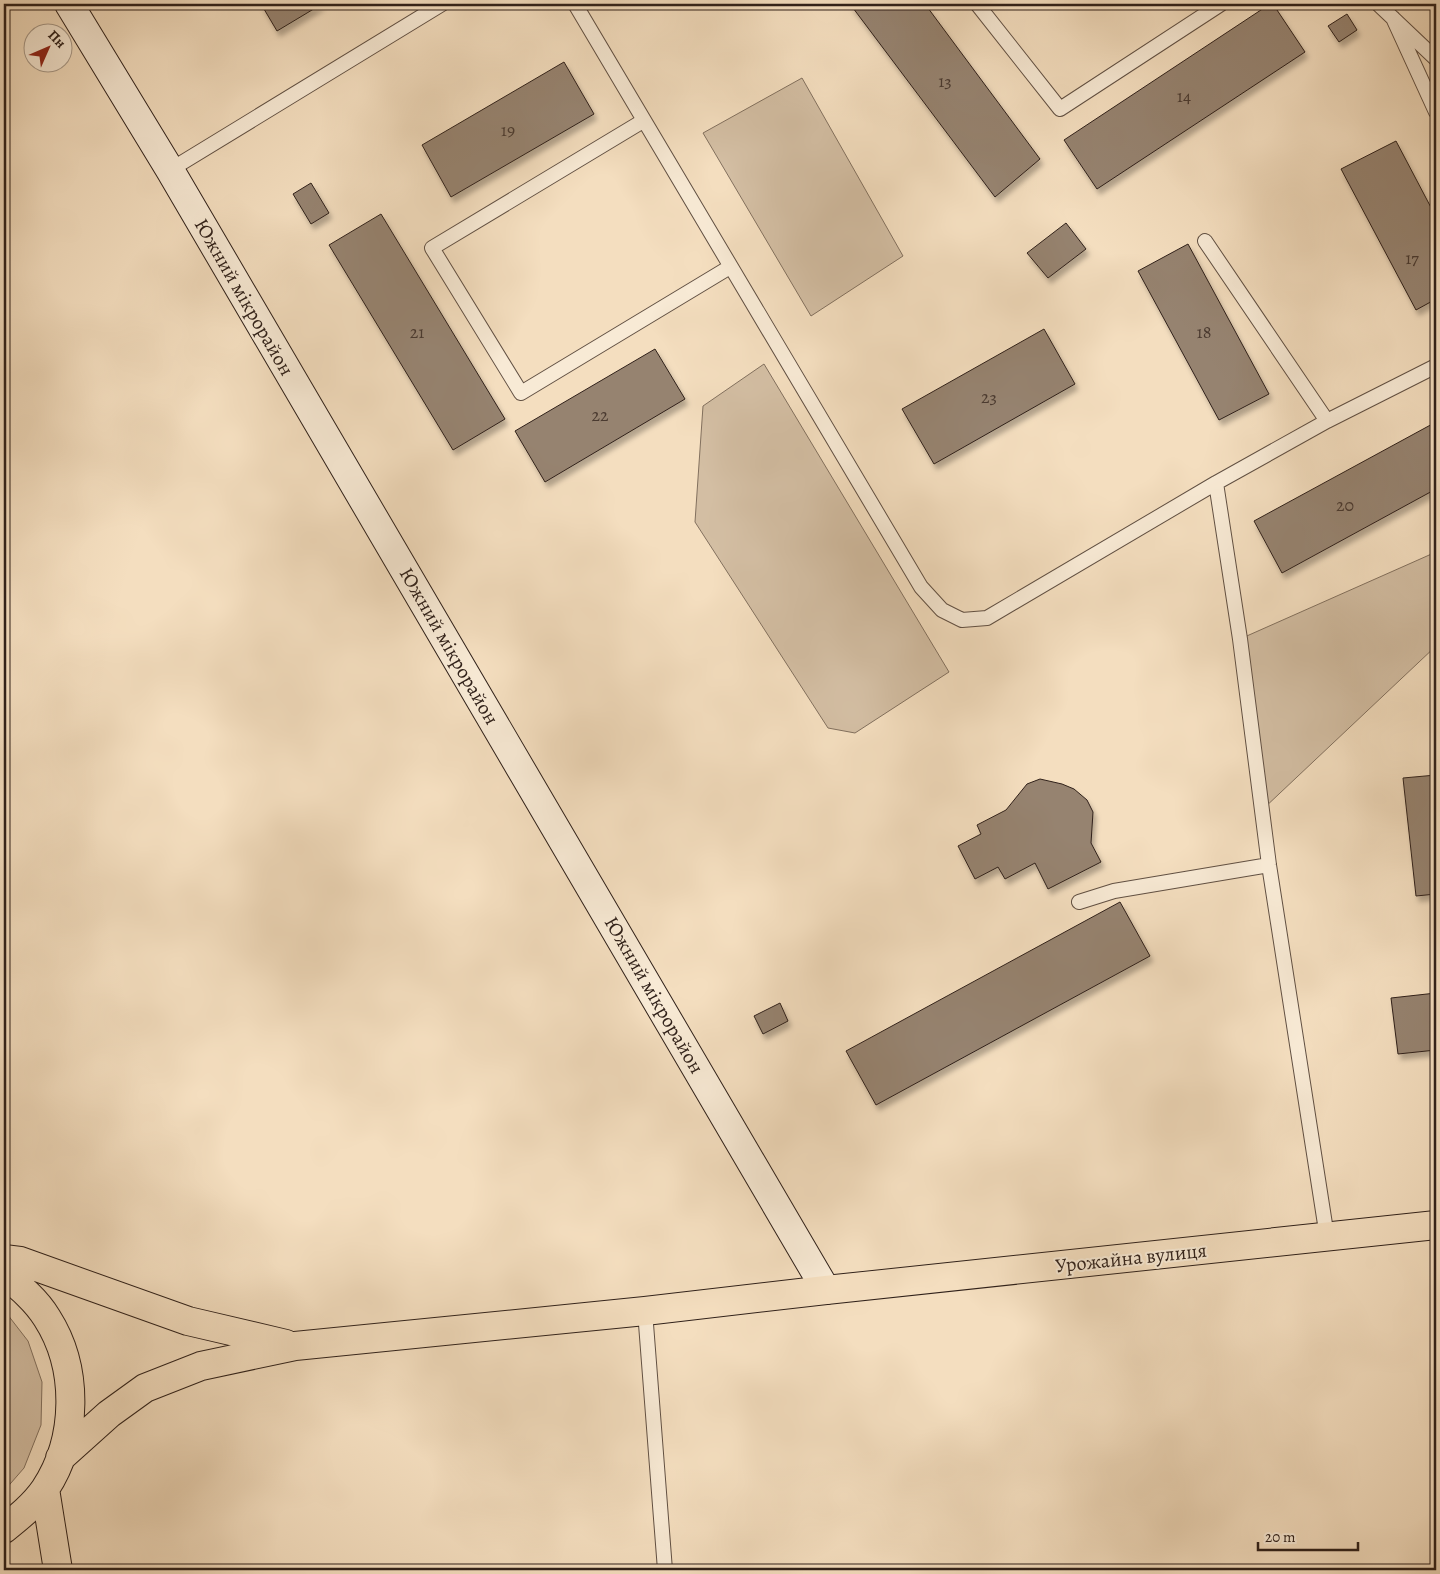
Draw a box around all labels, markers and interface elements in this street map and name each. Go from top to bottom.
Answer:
north arrow [22,22,72,72]
text: Пн [44,26,70,52]
house number: 13 [938,69,952,93]
house number: 14 [1177,84,1191,108]
house number: 19 [501,118,515,142]
street label: Южний мікрорайон [188,213,300,381]
house number: 17 [1405,246,1419,270]
house number: 21 [410,320,424,344]
house number: 18 [1197,320,1211,344]
house number: 23 [981,385,997,409]
house number: 22 [591,403,609,427]
house number: 20 [1336,493,1354,517]
street label: Южний мікрорайон [393,562,505,730]
street label: Южний мікрорайон [598,911,710,1079]
street label: Урожайна вулиця [1054,1237,1208,1279]
scale bar [1258,1519,1358,1551]
text: 20 m [1265,1527,1296,1547]

